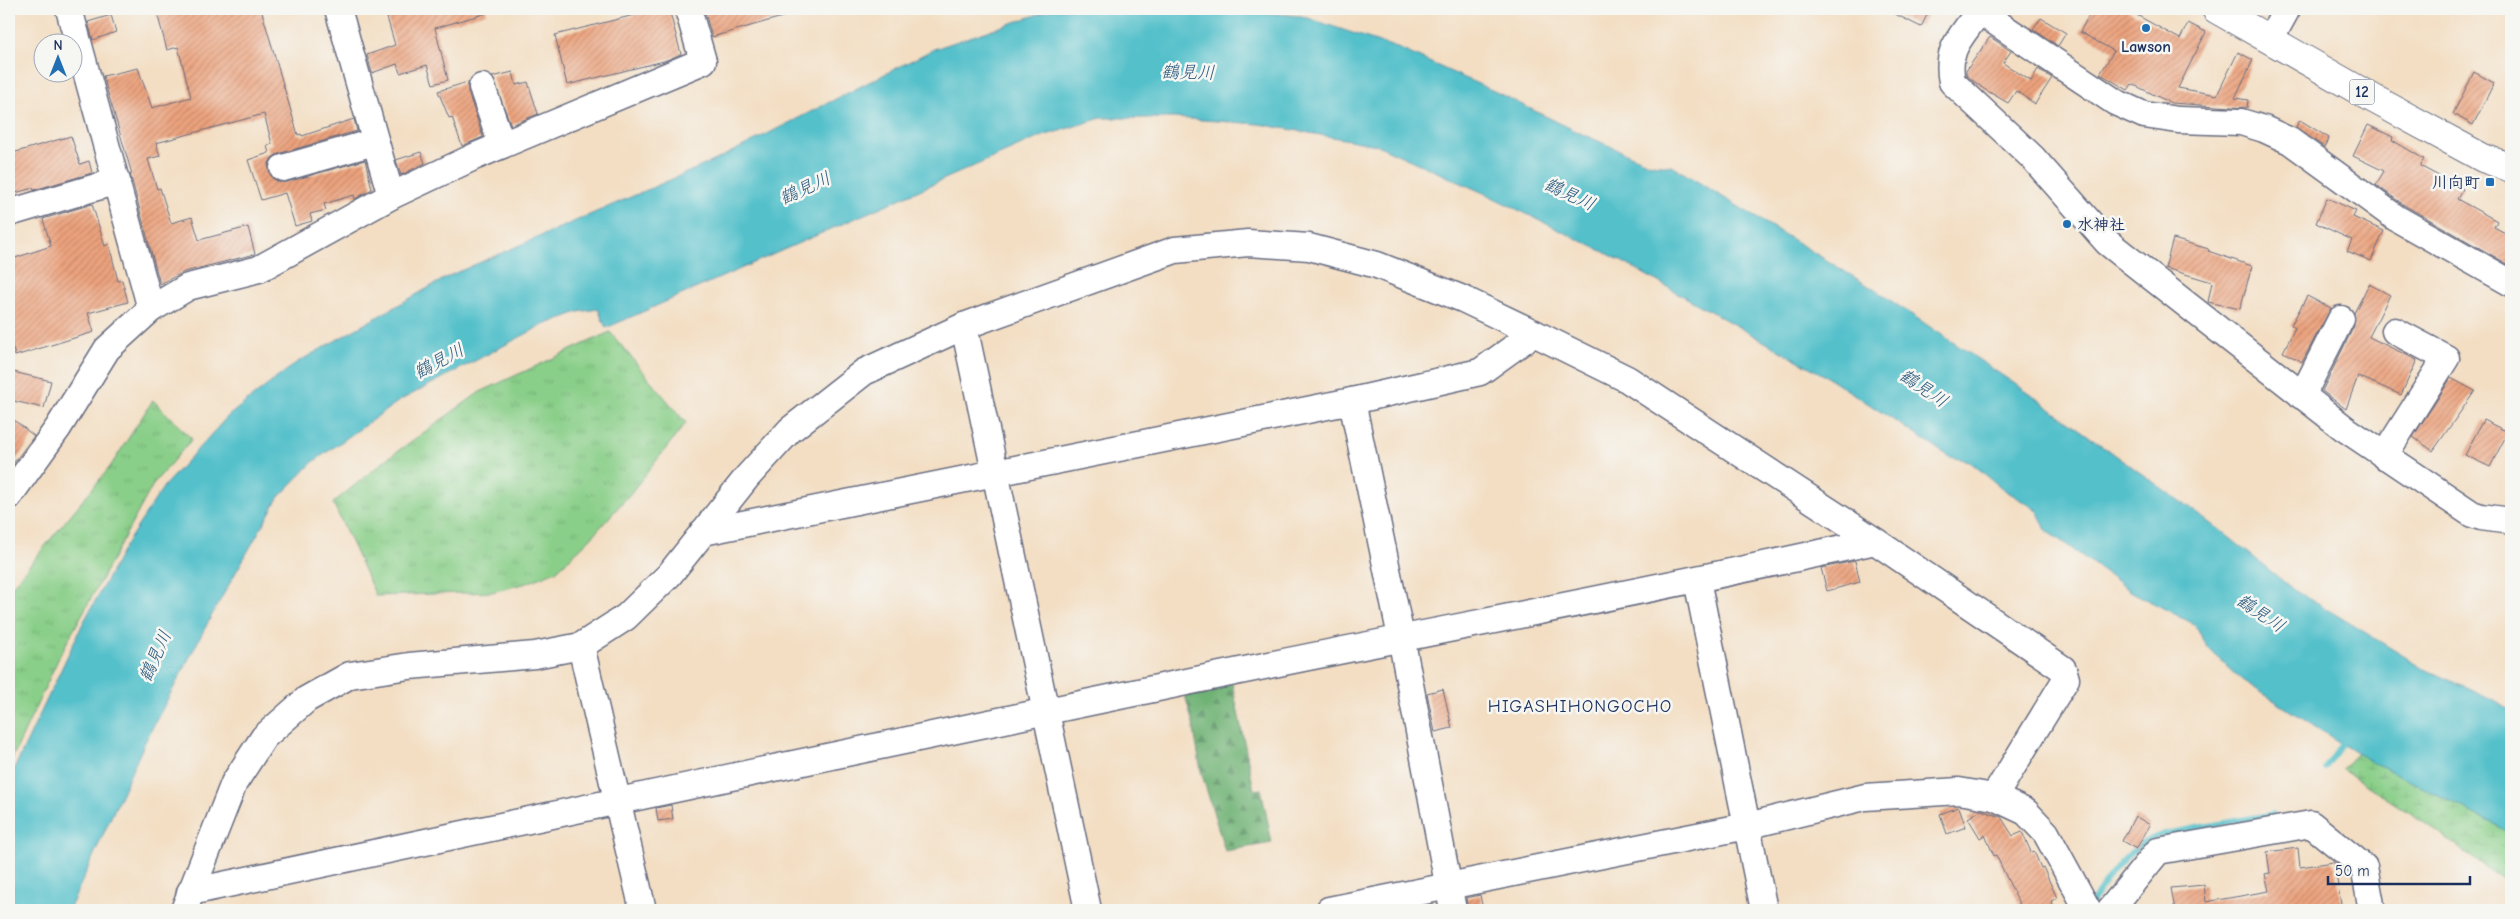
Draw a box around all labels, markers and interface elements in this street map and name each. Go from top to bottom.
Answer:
marker: Lawson [2140,22,2152,34]
north arrow [32,32,82,82]
text: N [53,37,63,54]
place label: Lawson [2121,38,2171,56]
water label: 鶴見川 [1161,62,1215,83]
road number: 12 [2350,80,2374,104]
water label: 鶴見川 [776,168,834,209]
water label: 鶴見川 [1541,174,1599,215]
place label: 川向町 [2432,174,2480,192]
marker: 川向町 [2484,176,2496,188]
place label: 水神社 [2077,216,2125,234]
marker: 水神社 [2061,218,2073,230]
water label: 鶴見川 [410,339,468,383]
water label: 鶴見川 [1895,365,1952,412]
water label: 鶴見川 [2232,590,2289,637]
water label: 鶴見川 [135,627,176,685]
district label: HIGASHIHONGOCHO [1488,696,1672,717]
scale bar [2328,854,2470,886]
text: 50 m [2335,862,2370,880]

